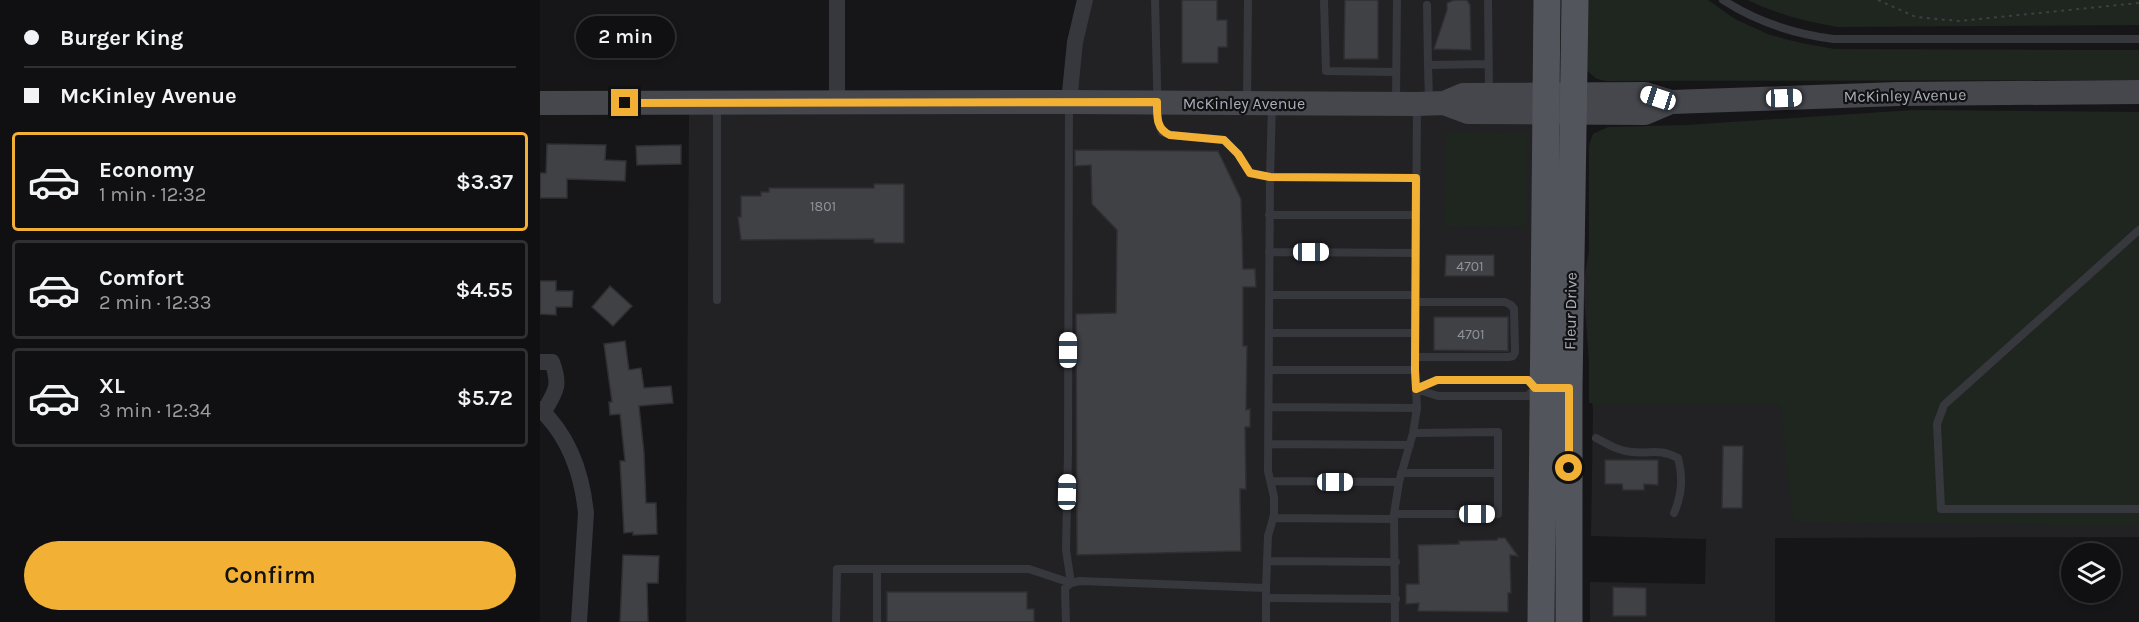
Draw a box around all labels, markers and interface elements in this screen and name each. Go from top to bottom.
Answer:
callout: 2 min [576,16,674,58]
text: Burger King [60,25,183,51]
text: 2 min [598,25,653,48]
text: McKinley Avenue [60,83,237,109]
car [1638,84,1678,112]
street label: McKinley Avenue [1844,85,1966,106]
car [1766,88,1802,108]
route end [611,89,638,116]
street label: McKinley Avenue [1183,94,1305,113]
icon: car [27,155,81,209]
text: Economy [99,157,194,183]
text: $3.37 [456,169,513,195]
text: 1 min · 12:32 [99,183,206,206]
house number: 1801 [810,198,836,215]
car [1293,243,1329,261]
house number: 4701 [1456,258,1484,275]
icon: car [27,263,81,317]
text: Comfort [99,265,184,291]
street label: Fleur Drive [1560,272,1581,350]
text: $4.55 [455,277,513,303]
text: 2 min · 12:33 [99,291,212,314]
house number: 4701 [1457,326,1485,343]
car [1059,332,1077,368]
icon: car [27,371,81,425]
text: XL [99,373,125,399]
text: $5.72 [457,385,513,411]
text: 3 min · 12:34 [99,399,211,422]
route start [1555,454,1582,481]
car [1317,473,1353,491]
car [1058,474,1076,510]
car [1459,505,1495,523]
button: Confirm [24,541,516,610]
map controls [2061,543,2121,603]
button: layers [2061,543,2121,603]

